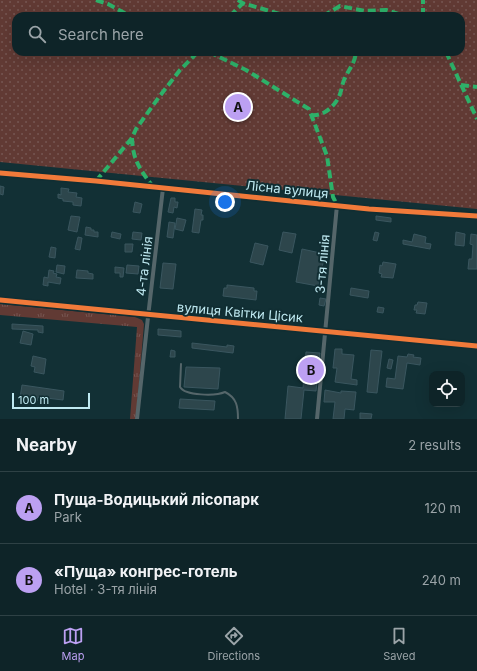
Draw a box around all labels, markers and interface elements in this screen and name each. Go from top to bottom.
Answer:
search box [12,12,465,56]
icon: search [26,23,48,45]
text: Search here [58,25,144,44]
pin: A [225,92,251,122]
street label: Лісна вулиця [245,177,329,201]
your location [215,192,235,212]
street label: 3-тя лінія [311,234,333,294]
street label: 4-та лінія [132,235,156,297]
street label: вулиця Квітки Цісик [176,299,304,325]
pin: B [298,355,324,385]
map controls [429,371,465,407]
button: locate [429,371,465,407]
scale bar [12,391,90,410]
text: 100 m [18,393,49,407]
text: Nearby [16,435,77,455]
text: 2 results [408,437,461,453]
text: Пуща-Водицький лісопарк [54,490,259,509]
text: A [24,500,34,516]
text: 120 m [425,500,461,516]
text: Park [54,509,82,525]
text: «Пуща» конгрес-готель [54,562,238,581]
text: B [25,572,33,588]
text: 240 m [422,572,461,588]
text: Hotel · 3-тя лінія [54,581,157,597]
tab: Map [62,625,84,663]
tab: Directions [208,625,260,663]
tab: Saved [383,625,415,663]

